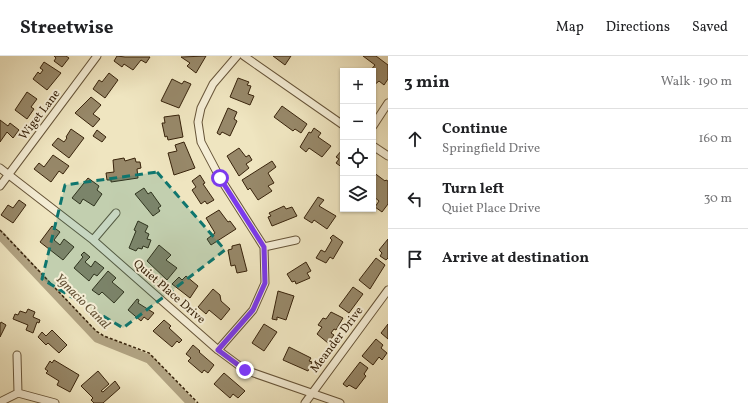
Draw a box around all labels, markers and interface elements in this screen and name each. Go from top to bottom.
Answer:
text: Streetwise [20,15,113,41]
text: Map [556,18,584,37]
text: Directions [606,18,670,37]
text: Saved [692,18,728,37]
map controls [340,68,376,212]
button: + [340,68,376,104]
text: 3 min [404,71,450,94]
text: Walk · 190 m [661,73,732,91]
street label: Wiget Lane [16,86,64,143]
button: − [340,104,376,140]
text: Continue [442,119,507,140]
icon: ahead [404,128,426,150]
text: 160 m [698,130,732,148]
button: locate [340,140,376,176]
text: Springfield Drive [442,140,540,158]
route start [211,169,229,187]
button: layers [340,176,376,212]
text: Turn left [442,179,504,200]
icon: left [404,188,426,210]
text: 30 m [704,190,732,208]
text: Quiet Place Drive [442,200,540,218]
icon: arrive [404,248,426,270]
text: Arrive at destination [442,248,589,269]
street label: Quiet Place Drive [130,256,209,328]
water label: Ygnacio Canal [50,270,114,334]
street label: Meander Drive [307,303,367,376]
route end [236,361,254,379]

